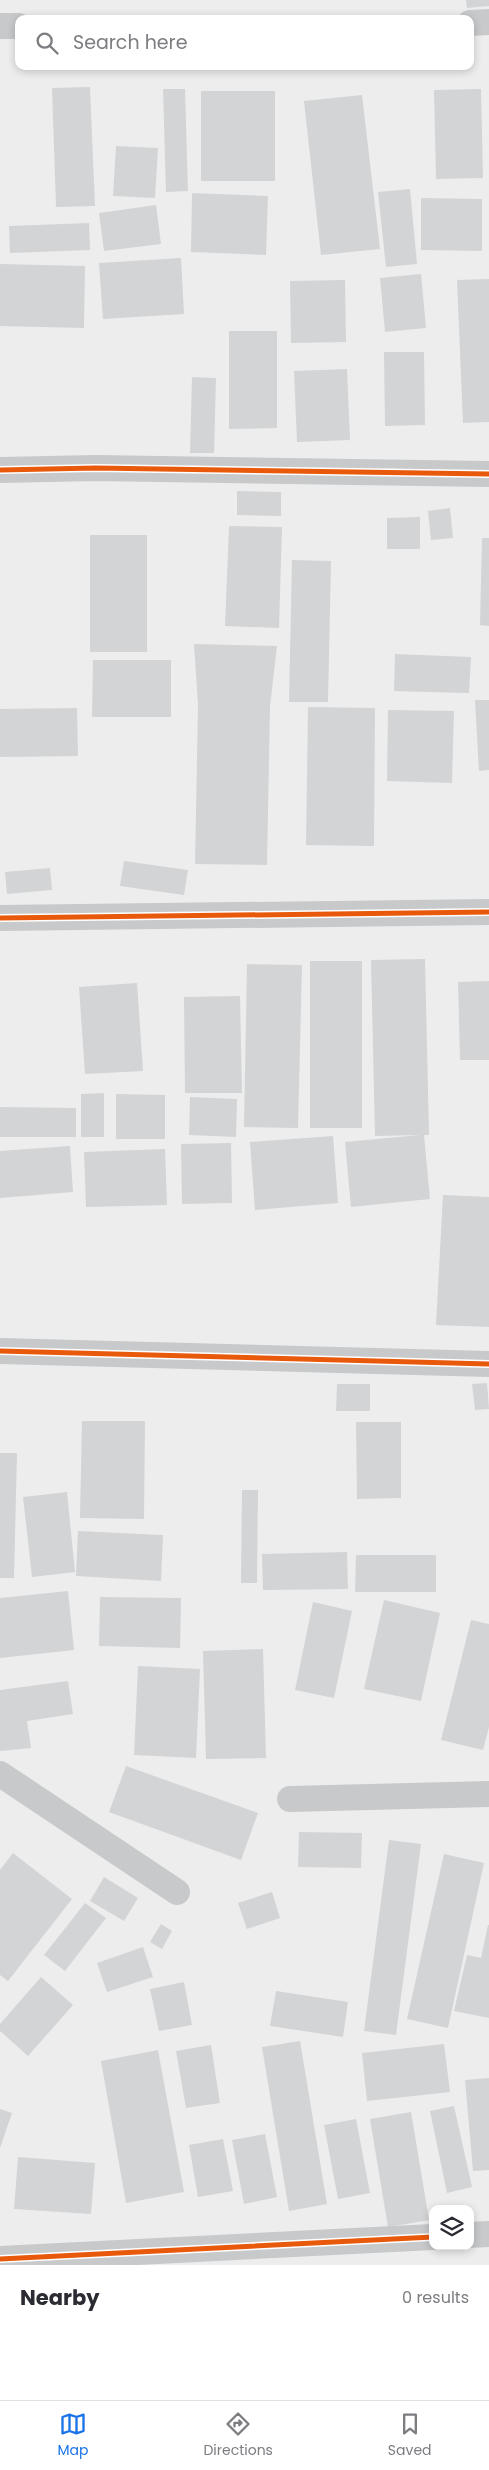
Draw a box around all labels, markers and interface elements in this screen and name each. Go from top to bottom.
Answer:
search box [15,15,474,70]
icon: search [33,29,61,57]
text: Search here [73,29,187,56]
map controls [429,2205,474,2250]
button: layers [429,2205,474,2250]
text: Nearby [20,2283,100,2312]
text: 0 results [402,2286,469,2309]
tab: Map [57,2410,88,2461]
tab: Directions [203,2410,273,2461]
tab: Saved [388,2410,432,2461]

